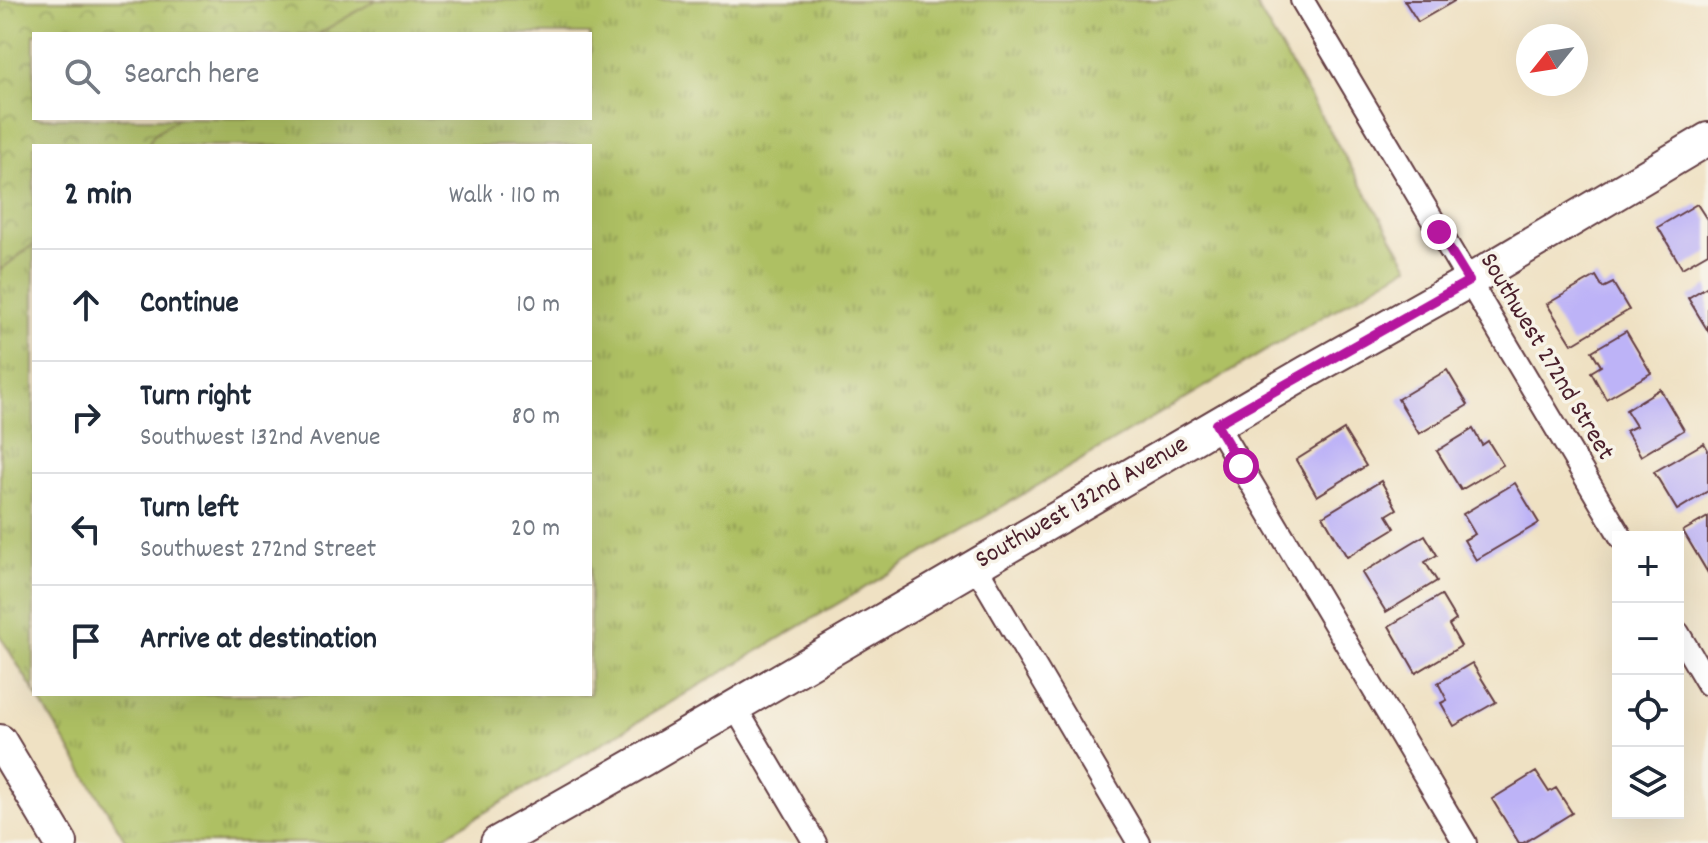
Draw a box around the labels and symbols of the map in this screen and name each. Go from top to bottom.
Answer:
north arrow [1516,24,1588,96]
route end [1421,214,1457,250]
street label: Southwest 272nd Street [1469,246,1623,468]
street label: Southwest 132nd Avenue [969,427,1195,579]
route start [1223,448,1259,484]

